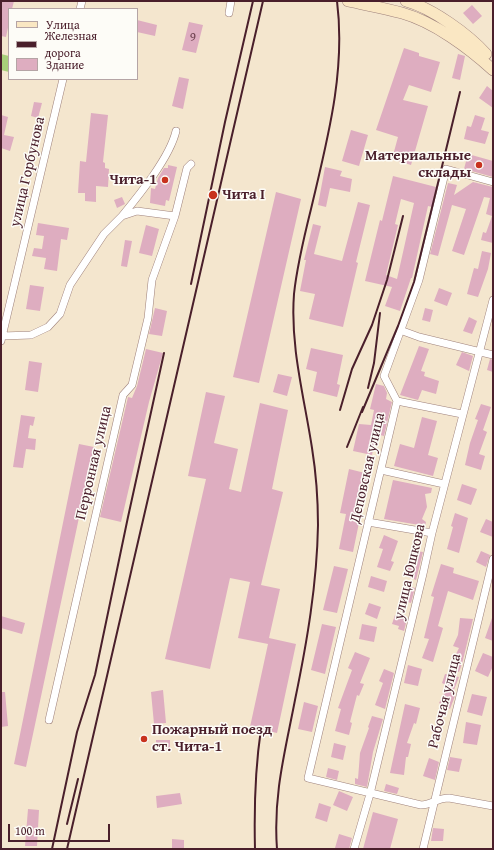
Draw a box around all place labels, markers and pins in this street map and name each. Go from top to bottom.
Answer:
place label: Материальные склады [365,147,471,182]
marker: Материальные склады [474,160,484,170]
place label: Чита-1 [109,171,157,189]
marker: Чита-1 [160,175,170,185]
place label: Чита I [222,186,265,204]
marker: Чита I [207,189,219,201]
place label: Пожарный поезд ст. Чита-1 [152,721,272,756]
marker: Пожарный поезд ст. Чита-1 [139,734,149,744]

